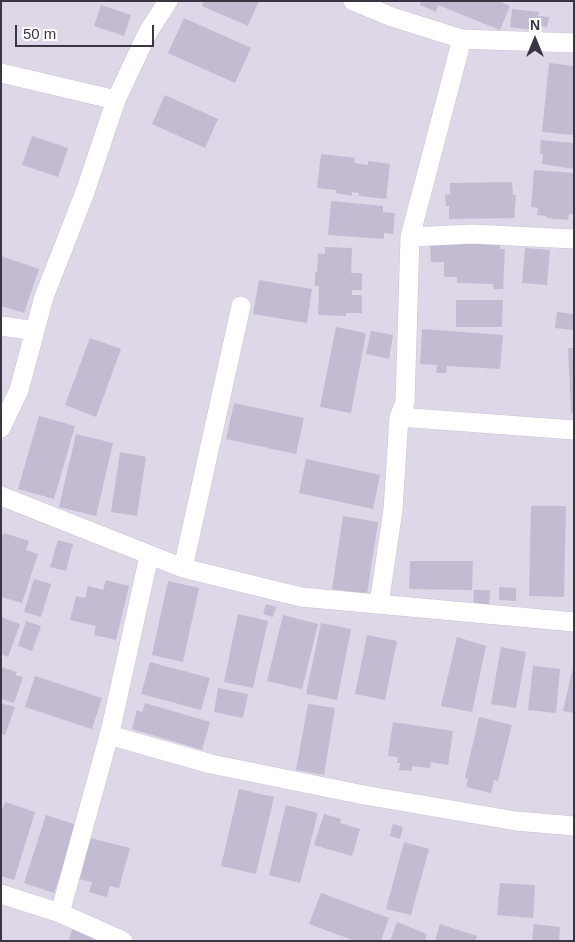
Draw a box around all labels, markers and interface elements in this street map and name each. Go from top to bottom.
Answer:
scale bar [18,15,156,47]
north arrow [510,15,560,65]
text: N [530,17,540,33]
text: 50 m [23,25,56,42]

